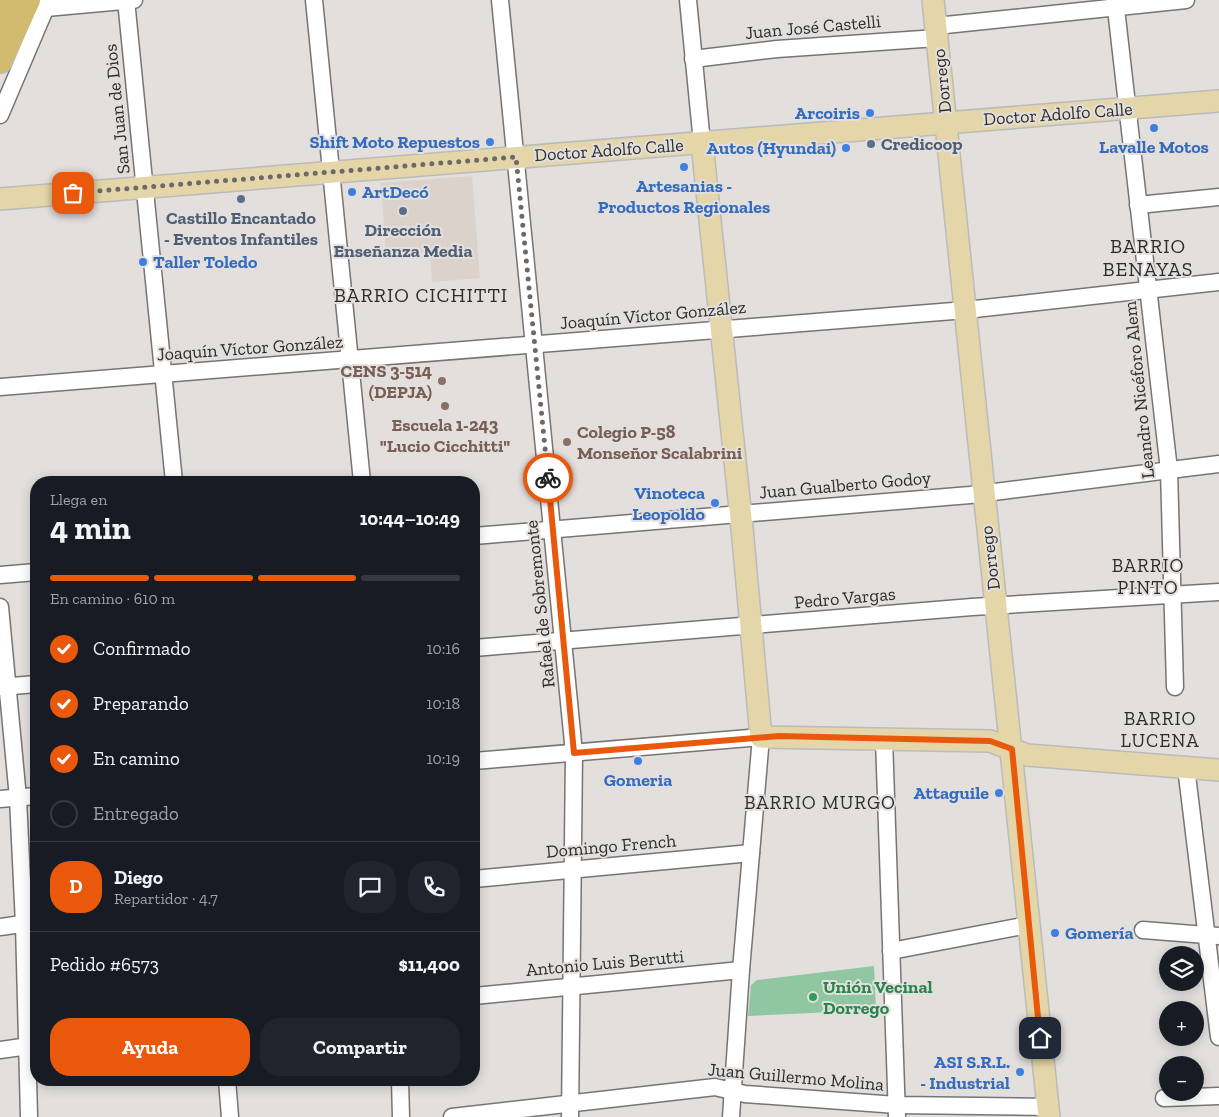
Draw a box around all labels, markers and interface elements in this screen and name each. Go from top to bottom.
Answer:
street label: Juan José Castelli [744,10,882,44]
street label: San Juan de Dios [99,43,135,175]
street label: Dorrego [928,48,956,114]
street label: Doctor Adolfo Calle [983,98,1133,130]
place label: Arcoiris [795,102,860,124]
marker: Arcoiris [864,107,876,119]
marker: Lavalle Motos [1148,122,1160,134]
place label: Shift Moto Repuestos [310,131,480,153]
place label: Credicoop [881,133,962,155]
street label: Doctor Adolfo Calle [534,134,684,166]
marker: Shift Moto Repuestos [484,136,496,148]
place label: Lavalle Motos [1099,136,1209,158]
place label: Autos (Hyundai) [707,137,836,159]
marker: Credicoop [865,138,877,150]
marker: Autos (Hyundai) [840,142,852,154]
marker: Artesanias - Productos Regionales [678,161,690,173]
pin [52,172,94,214]
place label: Artesanias - Productos Regionales [598,175,770,218]
icon: bag [59,179,87,207]
place label: ArtDecó [362,181,429,203]
marker: ArtDecó [346,186,358,198]
marker: Castillo Encantado - Eventos Infantiles [235,193,247,205]
marker: Dirección Enseñanza Media [397,205,409,217]
place label: Castillo Encantado - Eventos Infantiles [164,207,318,250]
place label: Dirección Enseñanza Media [333,219,473,262]
district label: BARRIO BENAYAS [1102,234,1194,281]
place label: Taller Toledo [153,251,258,273]
marker: Taller Toledo [137,256,149,268]
district label: BARRIO CICHITTI [334,283,508,307]
street label: Joaquín Víctor González [559,296,747,334]
street label: Leandro Nicéforo Alem [1119,300,1159,480]
street label: Joaquín Víctor González [156,331,344,365]
place label: CENS 3-514 (DEPJA) [341,360,432,403]
marker: CENS 3-514 (DEPJA) [436,375,448,387]
marker: Escuela 1-243 "Lucio Cicchitti" [439,400,451,412]
place label: Escuela 1-243 "Lucio Cicchitti" [380,414,510,457]
place label: Colegio P-58 Monseñor Scalabrini [577,421,743,464]
marker: Colegio P-58 Monseñor Scalabrini [561,436,573,448]
courier [523,453,573,503]
icon: bike [534,464,562,492]
street label: Juan Gualberto Godoy [758,466,933,503]
place label: Vinoteca Leopoldo [632,482,706,525]
text: Llega en [50,490,107,509]
marker: Vinoteca Leopoldo [709,497,721,509]
text: 10:44–10:49 [360,507,460,530]
text: 4 min [50,509,131,547]
street label: Rafael de Sobremonte [520,519,560,689]
street label: Dorrego [975,525,1005,591]
district label: BARRIO PINTO [1112,554,1184,599]
street label: Pedro Vargas [793,583,897,613]
text: En camino · 610 m [50,589,175,608]
icon: check [50,635,78,663]
text: Confirmado [93,637,190,660]
text: 10:16 [426,639,460,658]
icon: check [50,690,78,718]
text: Preparando [93,692,189,715]
text: 10:18 [426,694,460,713]
district label: BARRIO LUCENA [1121,707,1199,752]
icon: check [50,745,78,773]
text: En camino [93,747,180,770]
text: 10:19 [426,749,460,768]
marker: Gomeria [632,755,644,767]
place label: Gomeria [604,769,672,791]
place label: Attaguile [913,782,989,804]
marker: Attaguile [993,787,1005,799]
district label: BARRIO MURGO [744,791,896,814]
text: Entregado [93,802,179,825]
street label: Domingo French [545,829,677,863]
button: chat [344,861,396,913]
button: phone [408,861,460,913]
text: Diego [114,866,163,889]
text: D [69,875,83,898]
text: Repartidor · 4.7 [114,889,218,908]
place label: Gomería [1065,922,1134,944]
marker: Gomería [1049,927,1061,939]
street label: Antonio Luis Berutti [525,945,685,981]
map controls [1159,946,1204,1101]
button: layers [1159,946,1204,991]
text: Pedido #6573 [50,953,159,976]
text: $11,400 [398,953,460,976]
place label: Unión Vecinal Dorrego [823,976,933,1019]
marker: Unión Vecinal Dorrego [807,991,819,1003]
button: + [1159,1001,1204,1046]
pin [1019,1017,1061,1059]
button: Ayuda [50,1018,250,1076]
button: Compartir [260,1018,460,1076]
icon: home [1026,1024,1054,1052]
place label: ASI S.R.L. - Industrial [920,1051,1010,1094]
button: − [1159,1056,1204,1101]
street label: Juan Guillermo Molina [707,1058,885,1096]
marker: ASI S.R.L. - Industrial [1014,1066,1026,1078]

